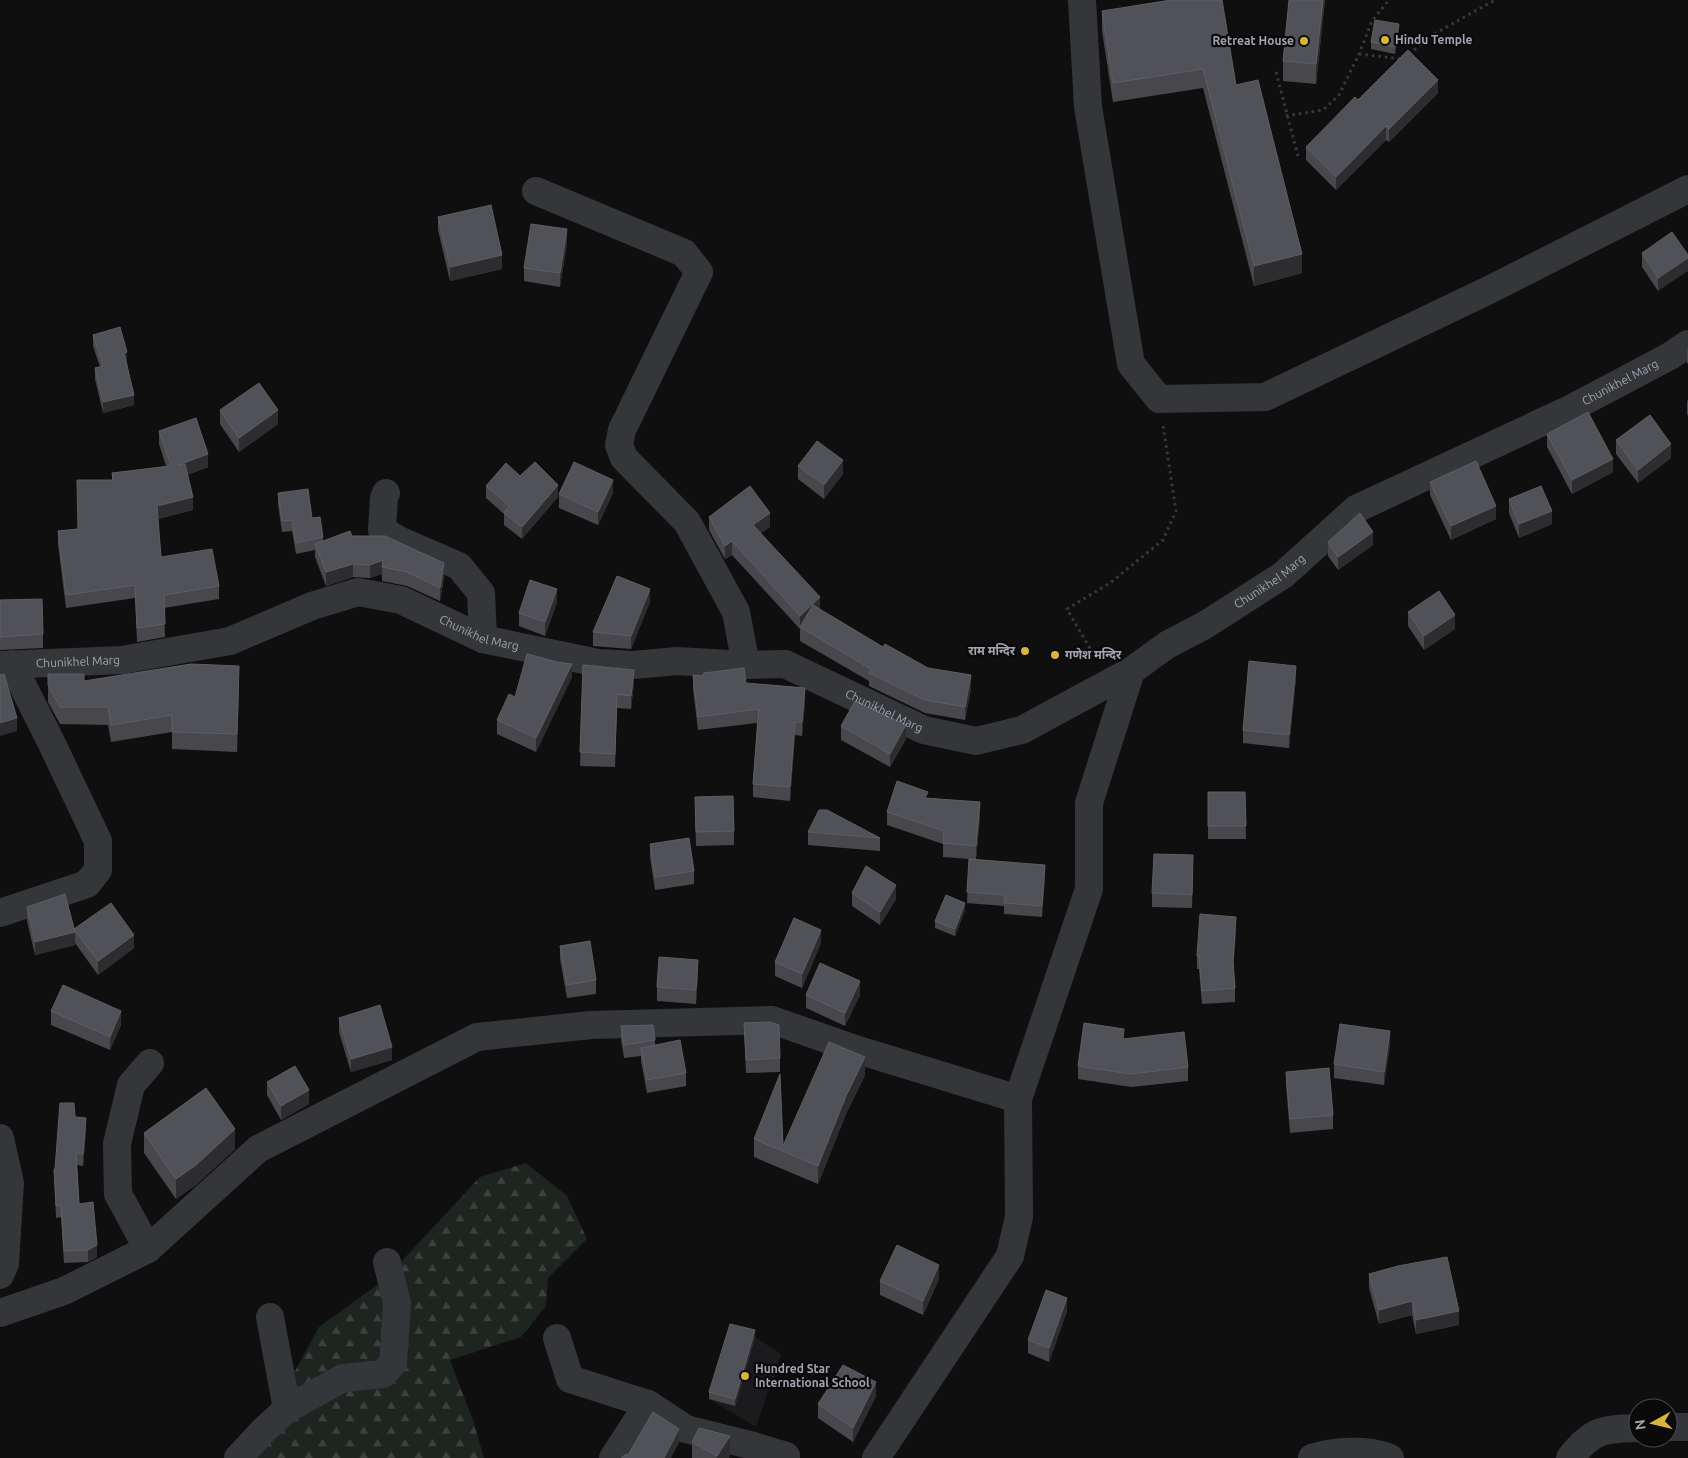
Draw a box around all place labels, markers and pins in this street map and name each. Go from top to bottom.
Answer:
place label: Hindu Temple [1395,33,1473,46]
place label: Retreat House [1212,34,1294,47]
marker: Hindu Temple [1379,34,1391,46]
marker: Retreat House [1298,35,1310,47]
place label: राम मन्दिर [968,643,1016,657]
marker: राम मन्दिर [1019,645,1031,657]
place label: गणेश मन्दिर [1065,647,1122,661]
marker: गणेश मन्दिर [1049,649,1061,661]
place label: Hundred Star International School [755,1362,870,1389]
marker: Hundred Star International School [739,1370,751,1382]

